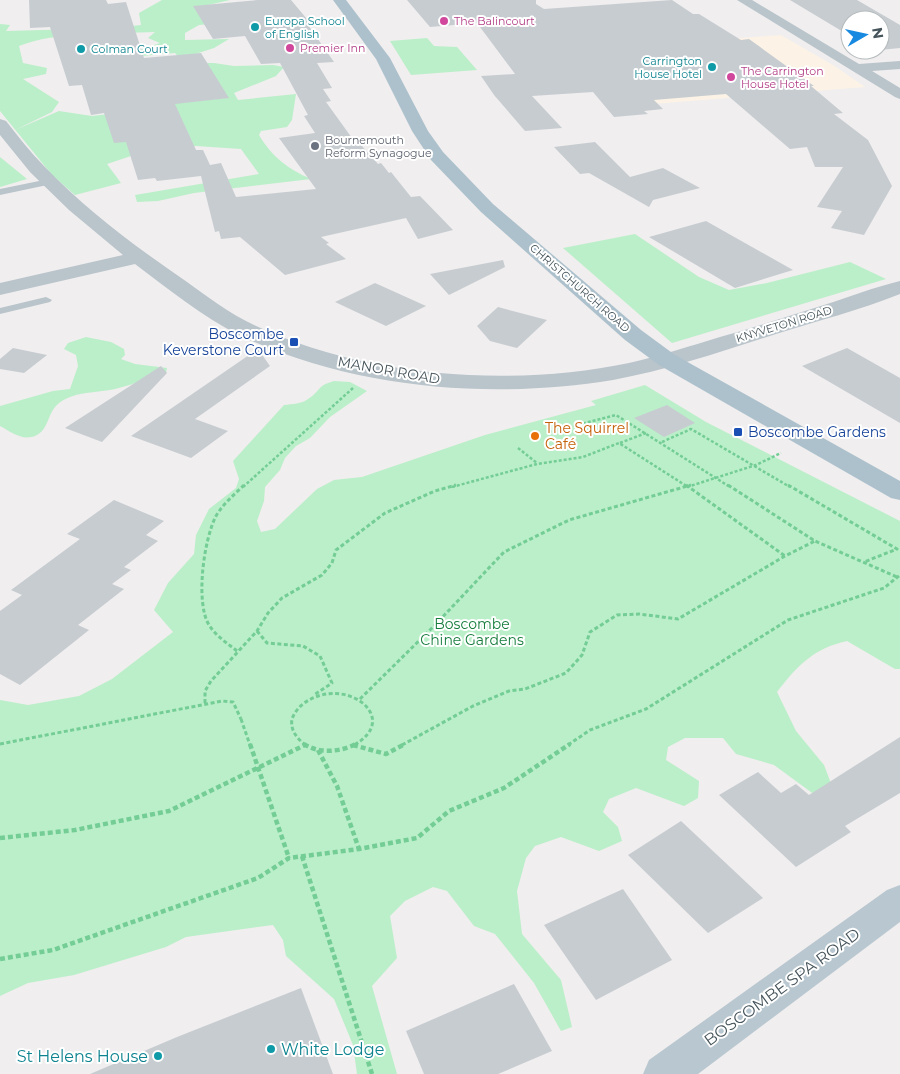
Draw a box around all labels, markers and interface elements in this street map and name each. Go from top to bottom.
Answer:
north arrow [840,10,890,60]
place label: Europa School of English [265,14,345,41]
place label: The Balincourt [454,14,535,28]
marker: The Balincourt [438,15,450,27]
marker: Europa School of English [249,21,261,33]
text: N [868,26,888,40]
place label: Premier Inn [300,41,365,55]
place label: Colman Court [91,42,168,56]
marker: Premier Inn [284,42,296,54]
marker: Colman Court [75,43,87,55]
place label: Carrington House Hotel [634,54,702,81]
marker: Carrington House Hotel [706,61,718,73]
place label: The Carrington House Hotel [741,64,824,91]
marker: The Carrington House Hotel [725,71,737,83]
place label: Bournemouth Reform Synagogue [325,133,432,160]
marker: Bournemouth Reform Synagogue [309,140,321,152]
street label: CHRISTCHURCH ROAD [527,241,633,335]
street label: KNYVETON ROAD [734,303,834,345]
place label: Boscombe Keverstone Court [163,325,284,359]
marker: Boscombe Keverstone Court [288,336,300,348]
street label: MANOR ROAD [336,352,442,388]
place label: The Squirrel Café [545,419,629,453]
place label: Boscombe Gardens [748,423,886,441]
marker: Boscombe Gardens [732,426,744,438]
marker: The Squirrel Café [529,430,541,442]
park label: Boscombe Chine Gardens [420,615,524,649]
street label: BOSCOMBE SPA ROAD [701,924,863,1050]
place label: White Lodge [281,1040,384,1059]
marker: White Lodge [265,1043,277,1055]
place label: St Helens House [17,1047,148,1066]
marker: St Helens House [152,1050,164,1062]

